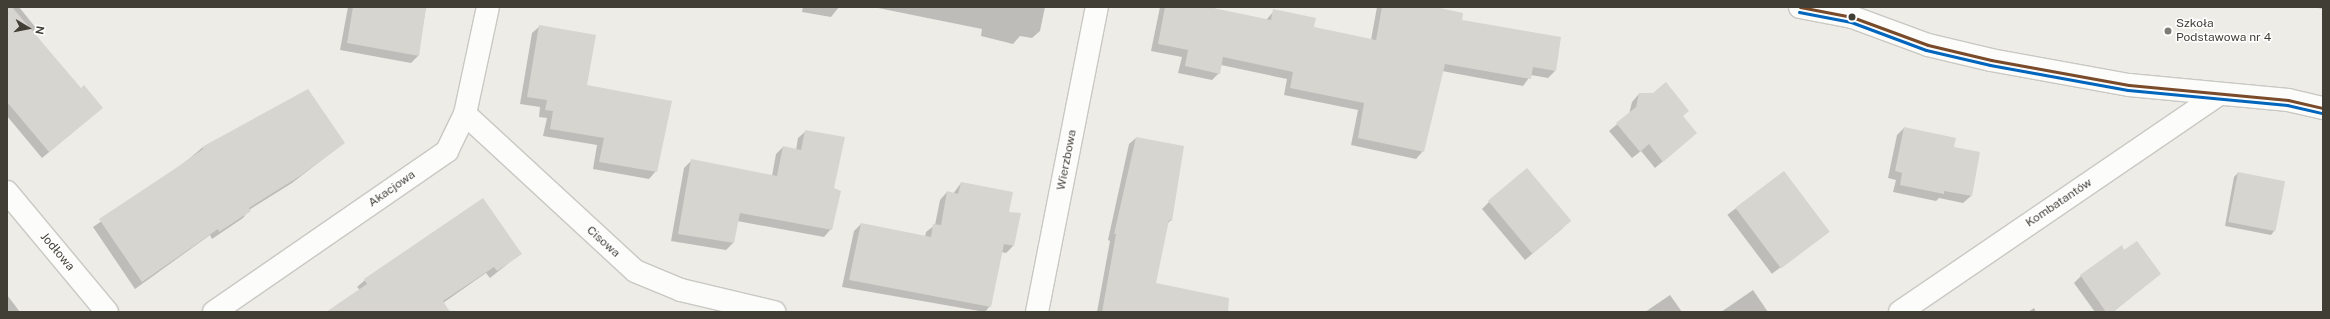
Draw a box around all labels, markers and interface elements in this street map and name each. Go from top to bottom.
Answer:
north arrow [8,8,48,48]
unlabelled marker [1847,12,1857,22]
place label: Szkoła Podstawowa nr 4 [2176,17,2271,45]
text: N [33,25,46,35]
marker: Szkoła Podstawowa nr 4 [2163,26,2173,36]
street label: Wierzbowa [1054,128,1080,192]
street label: Akacjowa [366,168,418,210]
street label: Kombatantów [2023,176,2095,230]
street label: Cisowa [583,223,623,261]
street label: Jodłowa [37,230,77,274]

